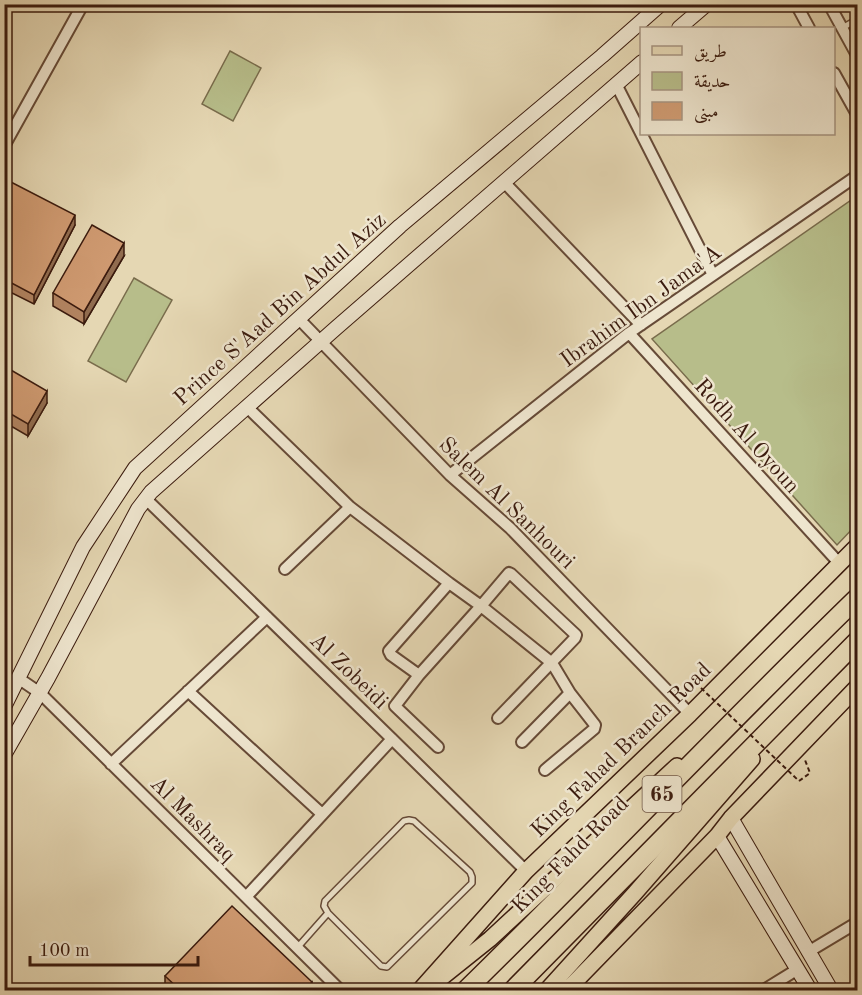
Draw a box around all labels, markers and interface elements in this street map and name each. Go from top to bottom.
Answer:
legend [640,27,835,135]
text: طريق [694,43,727,63]
text: حديقة [694,73,730,92]
text: مبنى [694,103,719,124]
street label: Prince S'Aad Bin Abdul Aziz [170,209,390,410]
street label: Ibrahim Ibn Jama'A [557,241,726,372]
street label: Rodh Al Oyoun [690,375,804,498]
street label: Salem Al Sanhouri [435,433,579,574]
street label: Al Zobeidi [305,629,392,714]
street label: King Fahad Branch Road [527,659,716,842]
street label: Al Mashraq [146,773,239,866]
road number: 65 [642,776,682,812]
street label: King Fahd Road [508,793,633,918]
scale bar [30,929,198,967]
text: 100 m [39,942,90,960]

